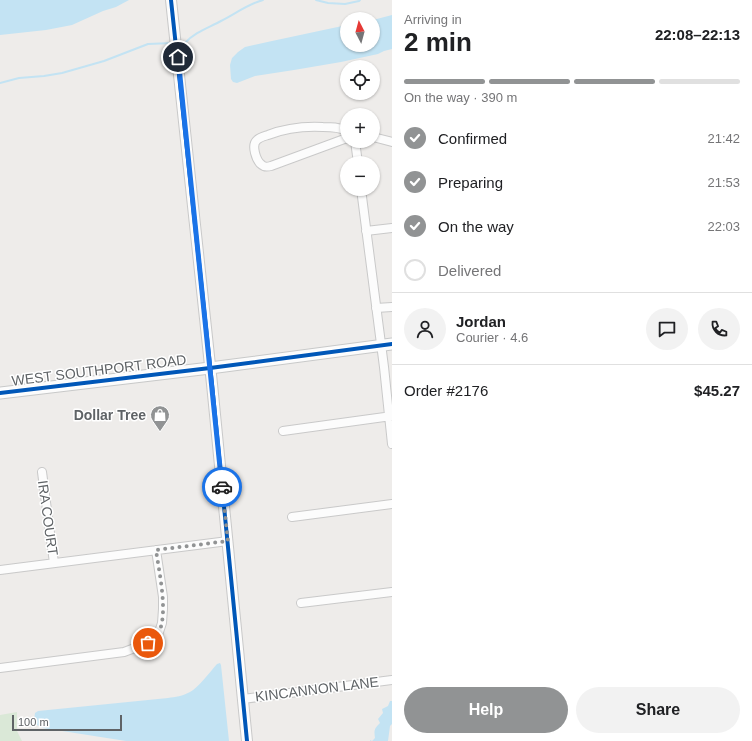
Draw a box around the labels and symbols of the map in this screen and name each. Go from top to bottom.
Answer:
north arrow [340,12,380,52]
pin [161,40,195,74]
street label: WEST SOUTHPORT ROAD [11,351,187,389]
shop icon: Dollar Tree [149,404,171,432]
place label: Dollar Tree [74,407,146,423]
courier [202,467,242,507]
street label: IRA COURT [35,479,61,557]
pin [131,626,165,660]
street label: KINCANNON LANE [254,673,380,705]
scale bar [12,713,122,732]

